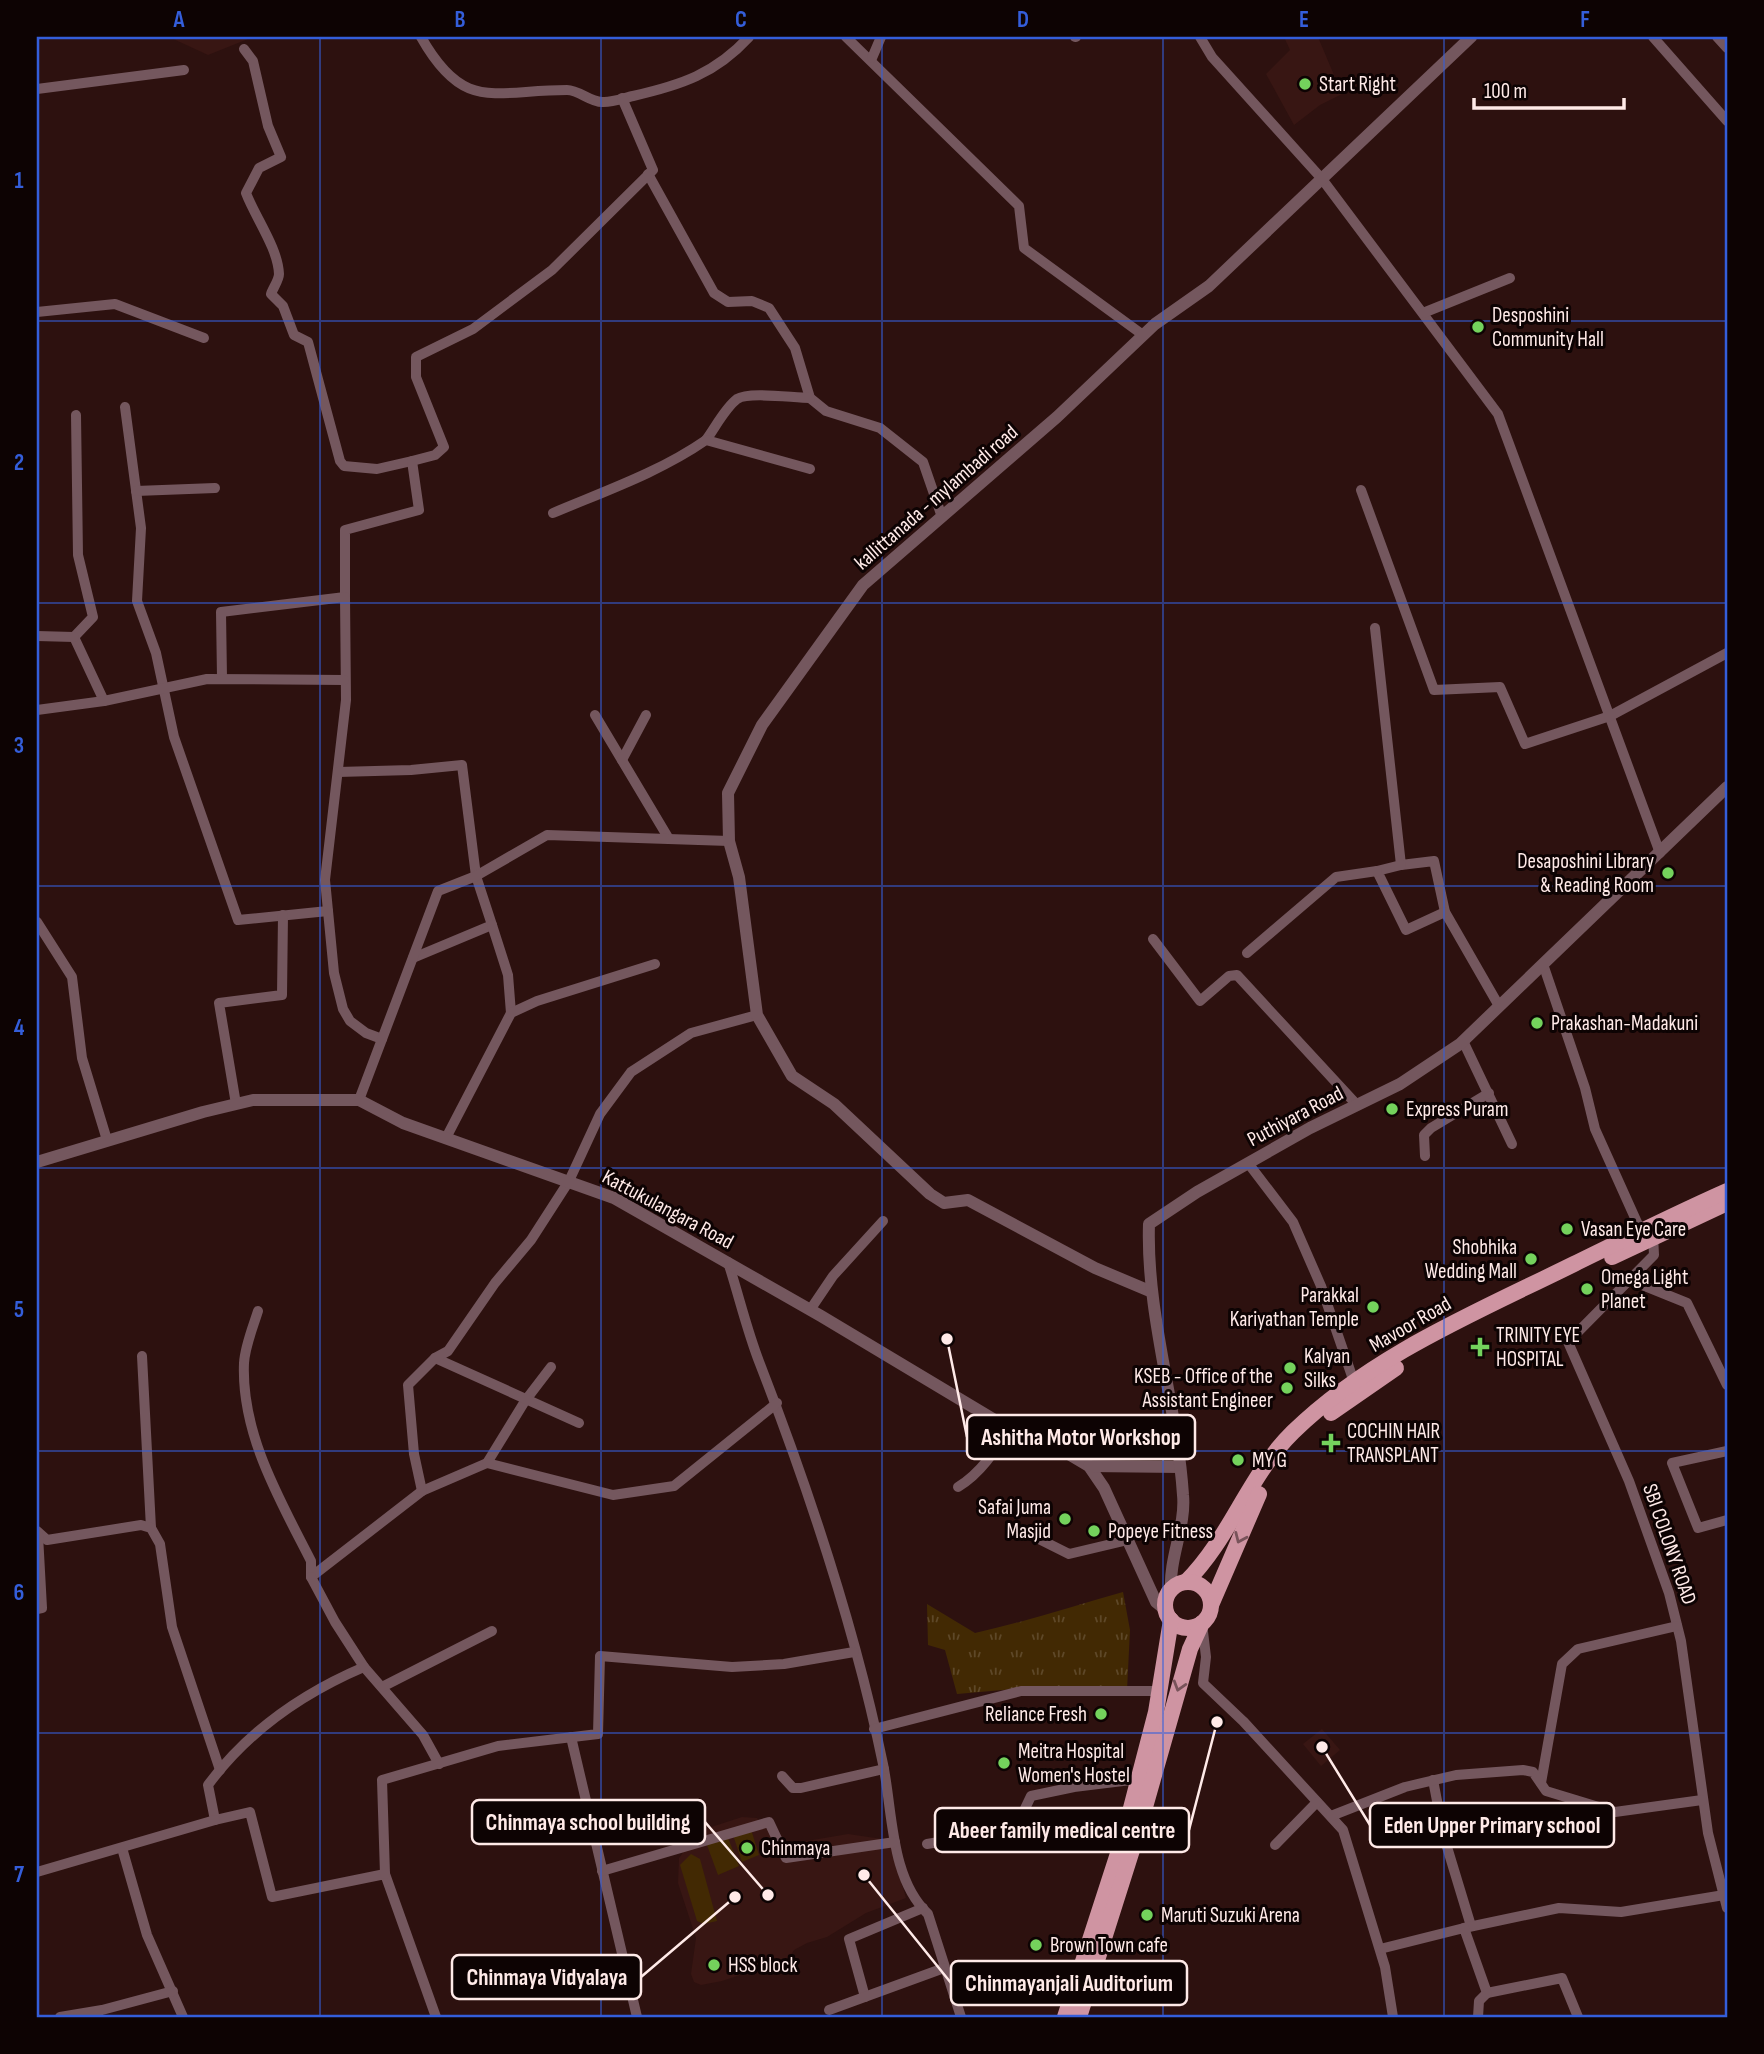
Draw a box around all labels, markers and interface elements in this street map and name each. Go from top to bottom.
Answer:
text: A [173,6,186,34]
text: B [455,6,466,34]
text: C [735,6,747,34]
text: D [1017,6,1029,34]
text: E [1299,6,1309,34]
text: F [1580,6,1590,34]
scale bar [1474,66,1624,110]
place label: Start Right [1319,72,1396,97]
marker: Start Right [1297,76,1313,92]
text: 100 m [1484,79,1527,104]
text: 1 [14,167,24,195]
place label: Desposhini Community Hall [1492,303,1604,352]
marker: Desposhini Community Hall [1470,319,1486,335]
street label: kallittanada - mylambadi road [849,420,1023,575]
text: 2 [14,449,24,477]
text: 3 [14,732,24,760]
place label: Desaposhini Library & Reading Room [1517,849,1654,898]
marker: Desaposhini Library & Reading Room [1660,865,1676,881]
place label: Prakashan-Madakuni [1551,1011,1698,1036]
text: 4 [14,1014,25,1042]
marker: Prakashan-Madakuni [1529,1015,1545,1031]
street label: Puthiyara Road [1243,1081,1347,1152]
place label: Express Puram [1406,1097,1508,1122]
marker: Express Puram [1384,1101,1400,1117]
street label: Kattukulangara Road [598,1164,738,1255]
place label: Vasan Eye Care [1581,1217,1686,1242]
marker: Vasan Eye Care [1559,1221,1575,1237]
place label: Shobhika Wedding Mall [1425,1235,1517,1284]
marker: Shobhika Wedding Mall [1523,1251,1539,1267]
place label: Omega Light Planet [1601,1265,1688,1314]
marker: Omega Light Planet [1579,1281,1595,1297]
place label: Parakkal Kariyathan Temple [1230,1283,1359,1332]
street label: Mavoor Road [1365,1291,1456,1358]
text: 5 [14,1296,24,1324]
marker: Parakkal Kariyathan Temple [1365,1299,1381,1315]
place label: TRINITY EYE HOSPITAL [1496,1323,1580,1372]
marker: TRINITY EYE HOSPITAL [1470,1337,1490,1357]
place label: Kalyan Silks [1304,1344,1350,1393]
marker: Kalyan Silks [1282,1360,1298,1376]
place label: KSEB - Office of the Assistant Engineer [1134,1364,1273,1413]
marker: KSEB - Office of the Assistant Engineer [1279,1380,1295,1396]
callout: Ashitha Motor Workshop [967,1415,1195,1459]
place label: COCHIN HAIR TRANSPLANT [1347,1419,1440,1468]
text: Ashitha Motor Workshop [980,1424,1181,1452]
marker: COCHIN HAIR TRANSPLANT [1321,1433,1341,1453]
place label: MY G [1252,1448,1287,1473]
marker: MY G [1230,1452,1246,1468]
street label: SBI COLONY ROAD [1637,1481,1702,1608]
place label: Safai Juma Masjid [978,1495,1051,1544]
marker: Safai Juma Masjid [1057,1511,1073,1527]
place label: Popeye Fitness [1108,1519,1213,1544]
marker: Popeye Fitness [1086,1523,1102,1539]
one-way arrow [1234,1531,1248,1543]
text: 6 [14,1579,24,1607]
one-way arrow [1172,1680,1187,1692]
place label: Reliance Fresh [985,1702,1087,1727]
marker: Reliance Fresh [1093,1706,1109,1722]
place label: Meitra Hospital Women's Hostel [1018,1739,1130,1788]
marker: Meitra Hospital Women's Hostel [996,1755,1012,1771]
callout: Chinmaya school building [472,1800,705,1844]
callout: Eden Upper Primary school [1370,1803,1614,1847]
callout: Abeer family medical centre [935,1808,1189,1852]
text: Chinmaya school building [486,1809,691,1837]
text: Eden Upper Primary school [1384,1812,1600,1840]
text: Abeer family medical centre [948,1817,1175,1845]
place label: Chinmaya [761,1836,830,1861]
marker: Chinmaya [739,1840,755,1856]
text: 7 [14,1861,24,1889]
place label: Maruti Suzuki Arena [1161,1903,1300,1928]
marker: Maruti Suzuki Arena [1139,1907,1155,1923]
place label: Brown Town cafe [1050,1933,1168,1958]
marker: Brown Town cafe [1028,1937,1044,1953]
place label: HSS block [728,1953,797,1978]
callout: Chinmaya Vidyalaya [452,1955,641,1999]
marker: HSS block [706,1957,722,1973]
callout: Chinmayanjali Auditorium [951,1961,1187,2005]
text: Chinmaya Vidyalaya [467,1964,627,1992]
text: Chinmayanjali Auditorium [965,1970,1173,1998]

